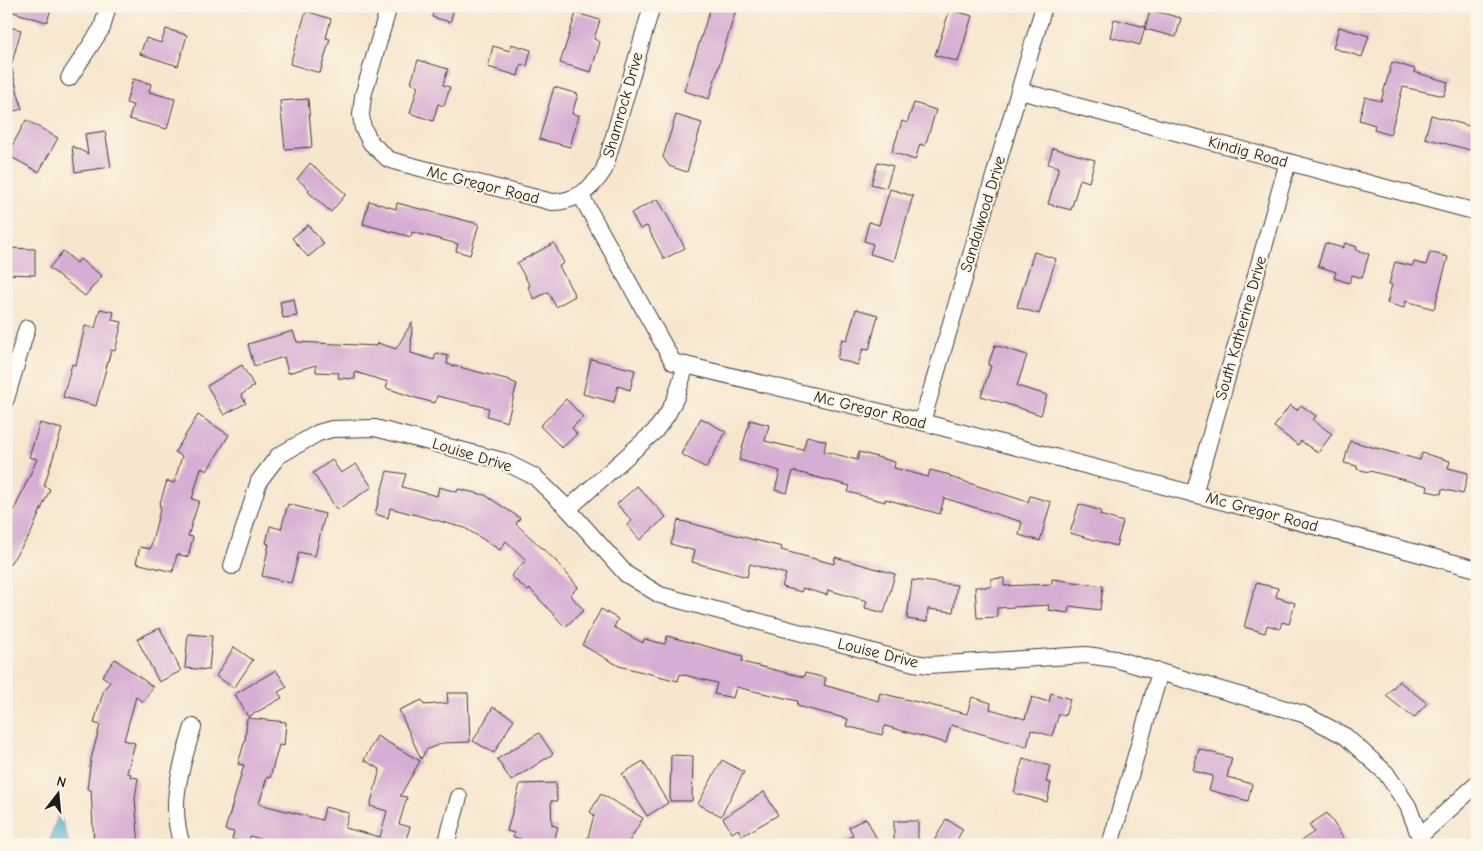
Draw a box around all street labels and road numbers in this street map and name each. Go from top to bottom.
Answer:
street label: Shamrock Drive [599,50,647,160]
street label: Kindig Road [1206,133,1290,171]
street label: Sandalwood Drive [957,154,1009,274]
street label: Mc Gregor Road [425,162,541,208]
street label: South Katherine Drive [1212,254,1270,402]
street label: Mc Gregor Road [812,387,928,433]
street label: Louise Drive [430,434,514,476]
street label: Mc Gregor Road [1204,488,1320,536]
street label: Louise Drive [836,634,920,672]

